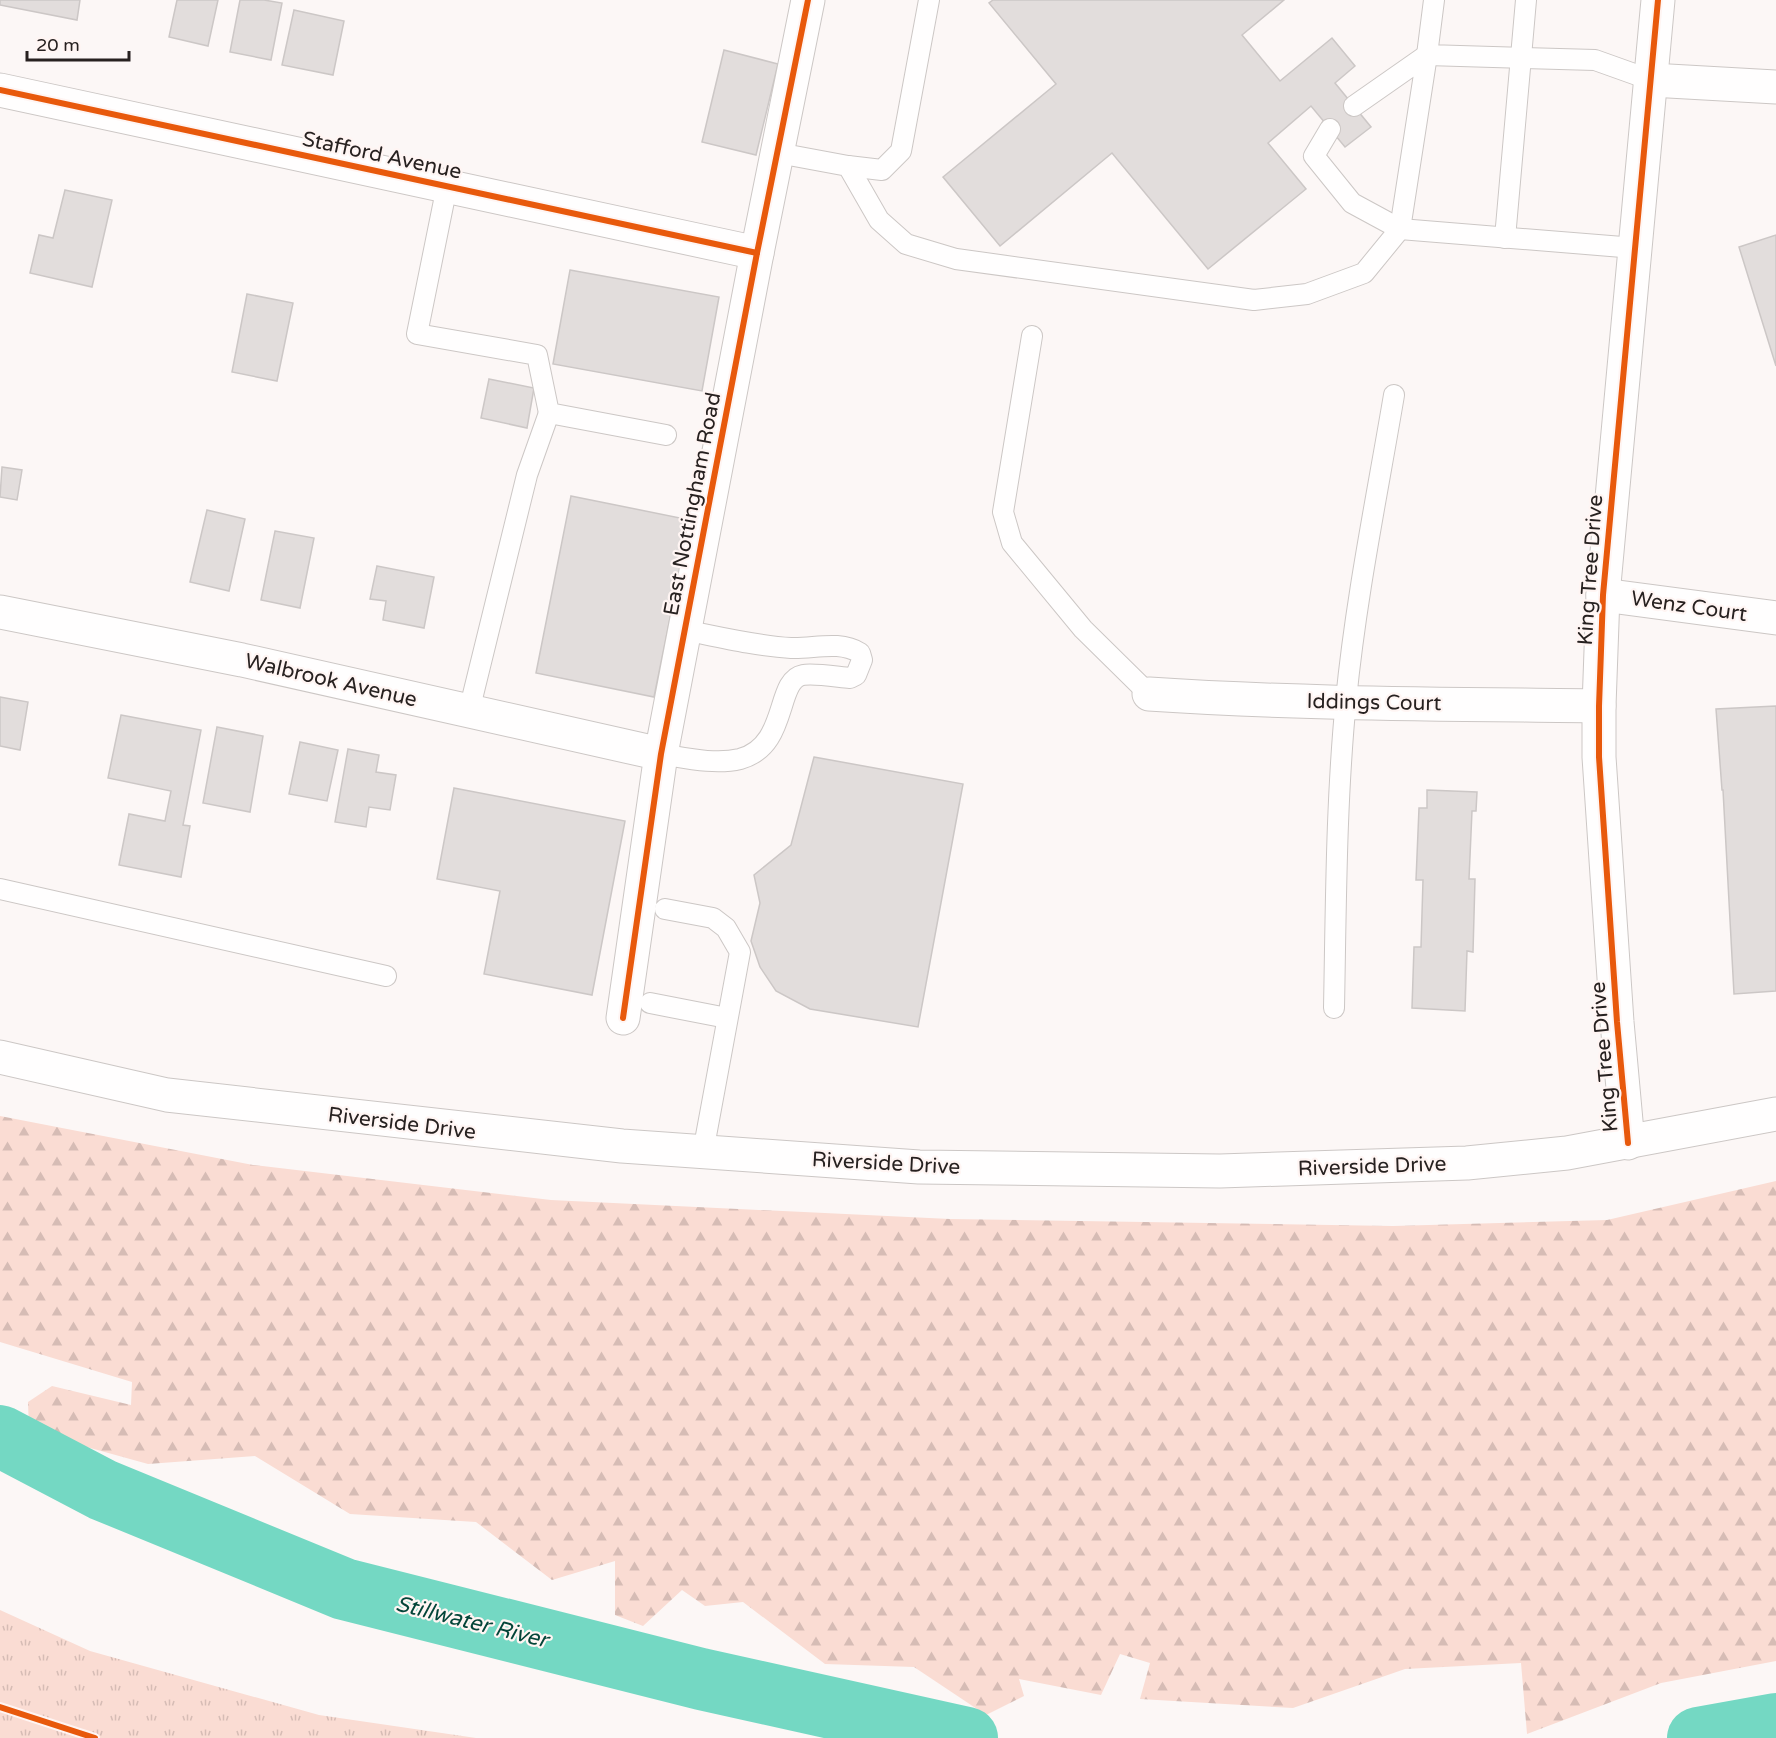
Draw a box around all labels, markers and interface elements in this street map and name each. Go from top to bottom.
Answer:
scale bar [27,24,129,62]
text: 20 m [36,34,80,56]
street label: Stafford Avenue [300,126,464,185]
street label: East Nottingham Road [659,390,726,618]
street label: King Tree Drive [1573,494,1608,646]
street label: Wenz Court [1629,586,1748,627]
street label: Walbrook Avenue [242,649,420,712]
street label: Iddings Court [1306,689,1442,716]
street label: King Tree Drive [1585,981,1624,1133]
street label: Riverside Drive [327,1102,477,1145]
street label: Riverside Drive [811,1147,961,1180]
street label: Riverside Drive [1297,1151,1447,1182]
water label: Stillwater River [393,1591,553,1654]

